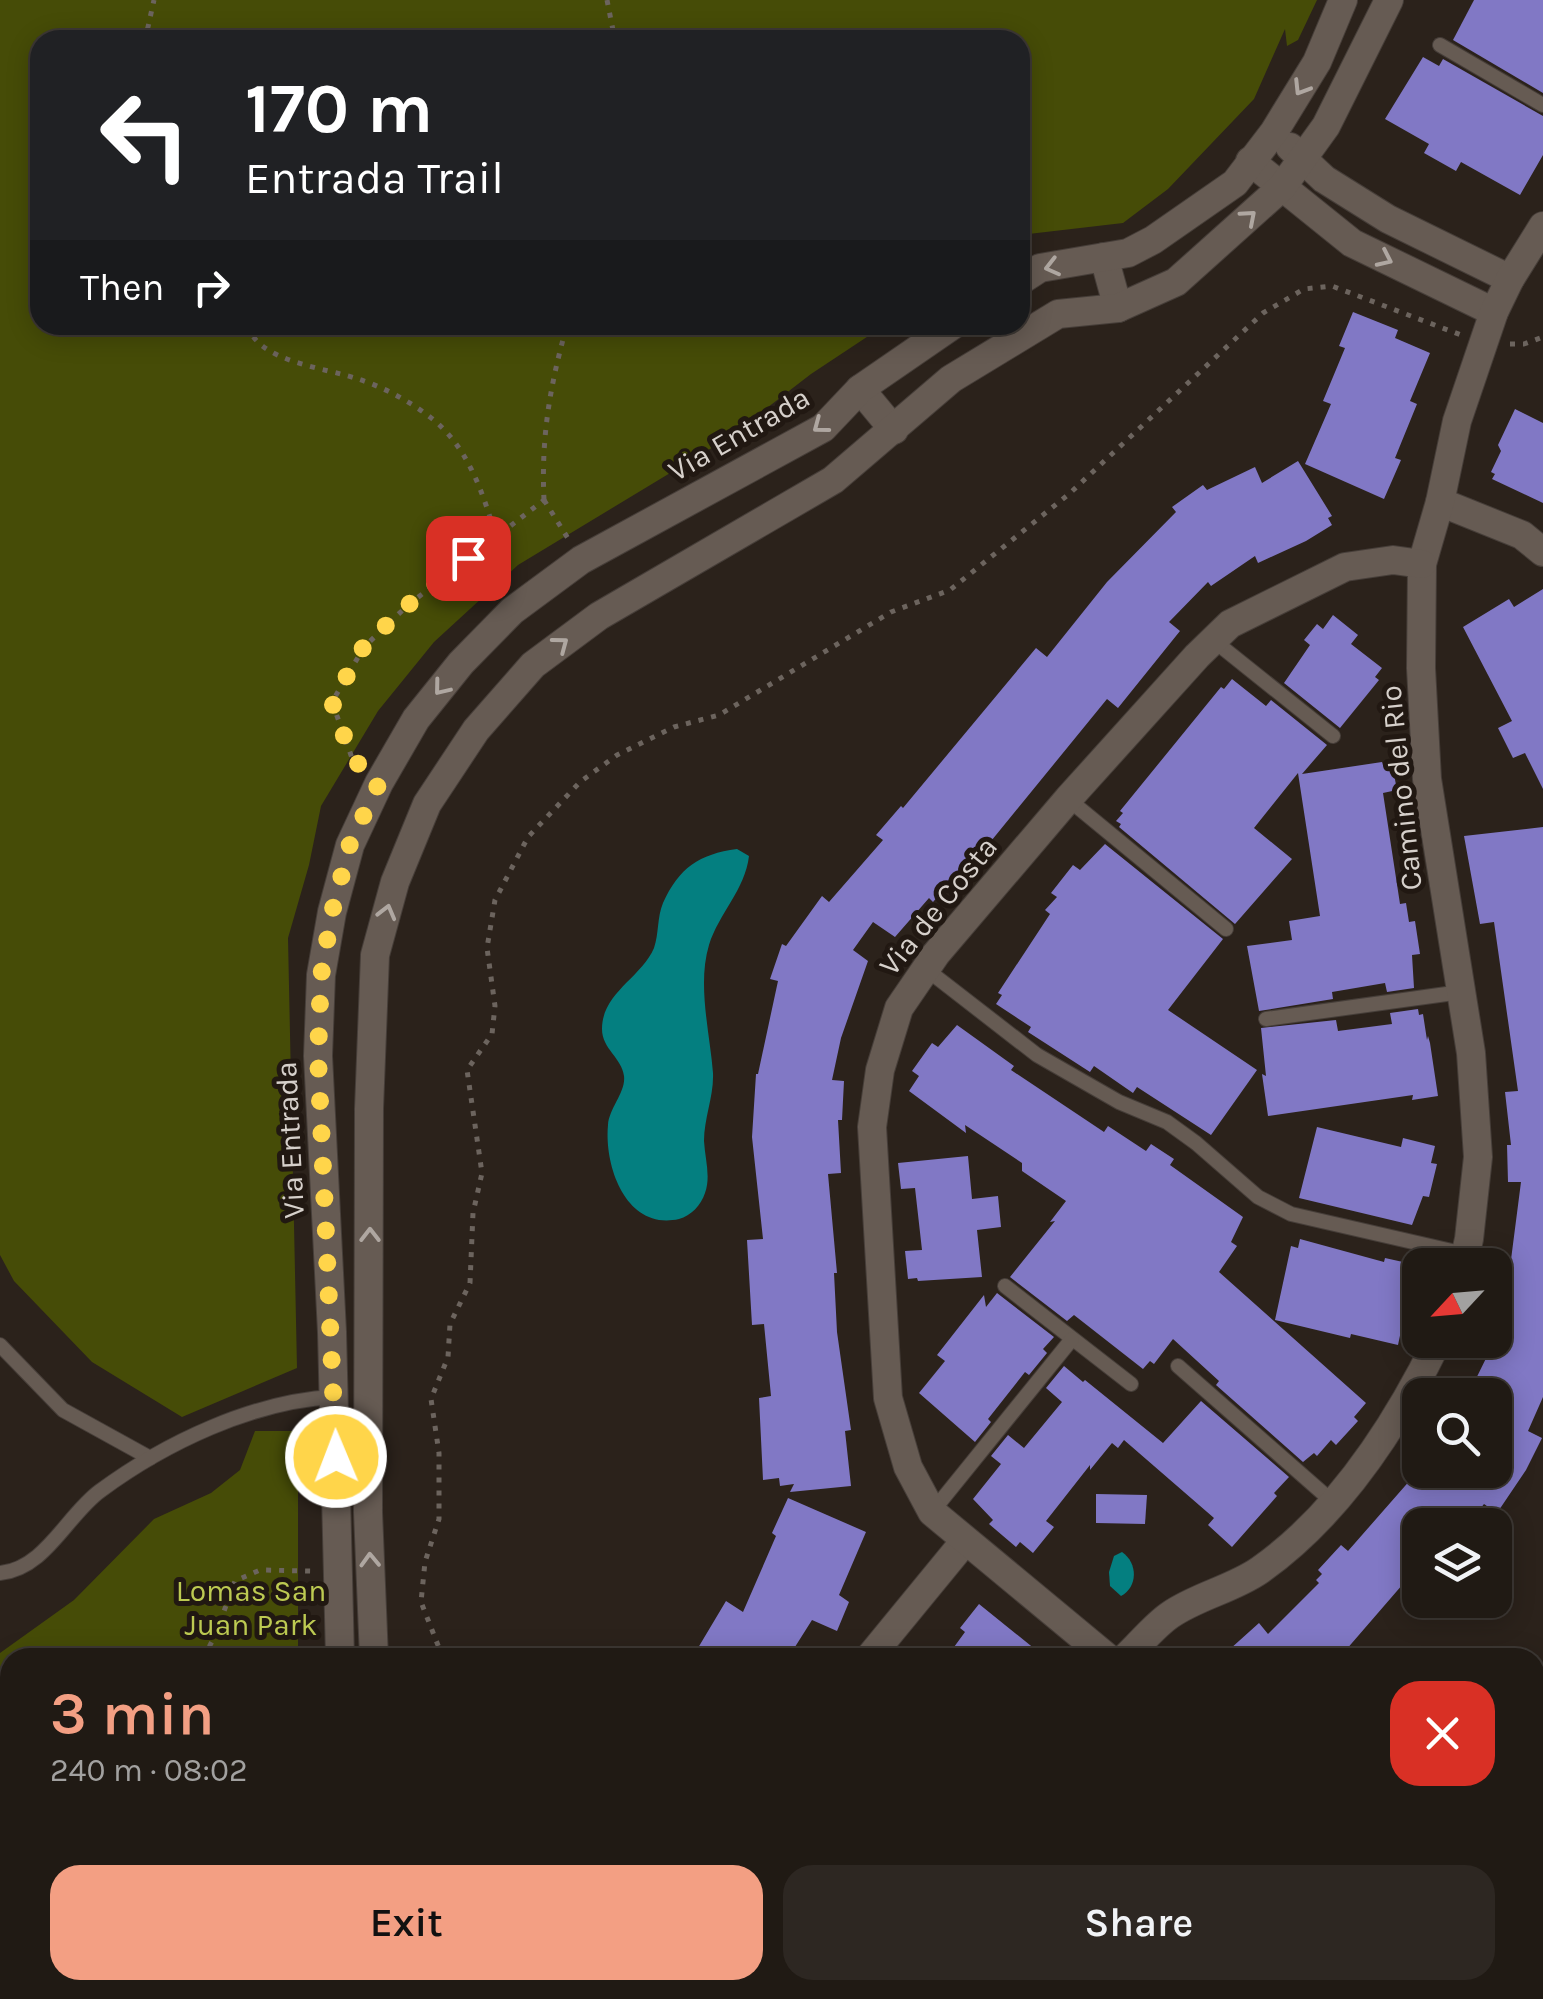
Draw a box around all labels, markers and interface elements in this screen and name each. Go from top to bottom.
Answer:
text: 170 m [245,68,433,150]
icon: left [80,70,210,200]
one-way arrow [1294,77,1313,95]
text: Entrada Trail [245,152,504,204]
one-way arrow [1237,211,1255,229]
one-way arrow [1375,246,1393,266]
one-way arrow [1044,255,1061,276]
icon: right [184,260,239,315]
text: Then [80,265,164,310]
street label: Via Entrada [662,379,816,489]
one-way arrow [814,415,832,432]
pin [426,516,511,601]
icon: arrive [441,531,496,586]
one-way arrow [550,639,568,656]
one-way arrow [435,676,453,694]
street label: Camino del Rio [1372,684,1430,892]
street label: Via de Costa [871,829,1005,983]
one-way arrow [375,904,396,921]
street label: Via Entrada [268,1060,312,1220]
one-way arrow [359,1227,381,1242]
north arrow [1402,1248,1512,1358]
map controls [1402,1248,1512,1618]
button: search [1402,1378,1512,1488]
position arrow [284,1405,388,1509]
button: layers [1402,1508,1512,1618]
one-way arrow [360,1552,381,1568]
park label: Lomas San Juan Park [176,1573,326,1643]
text: 3 min [50,1679,215,1749]
button: close [1390,1681,1495,1786]
text: 240 m · 08:02 [50,1752,247,1789]
button: Exit [50,1865,763,1980]
button: Share [783,1865,1495,1980]

